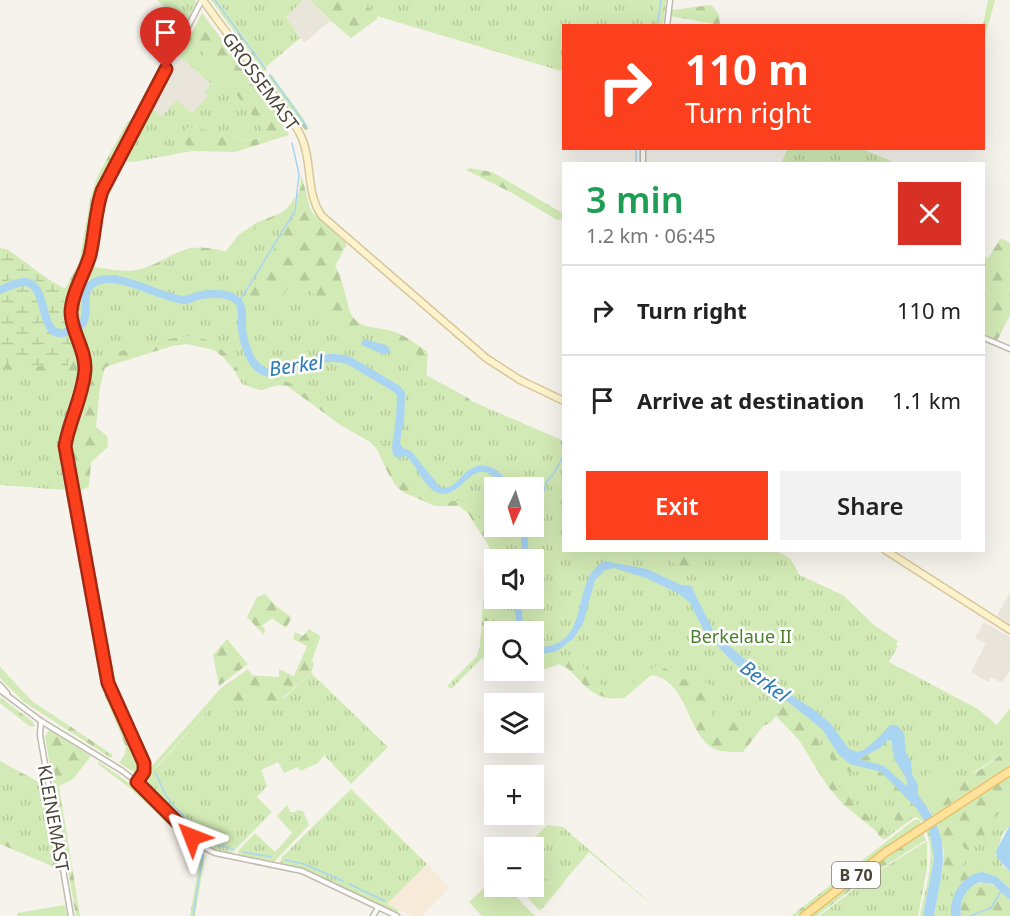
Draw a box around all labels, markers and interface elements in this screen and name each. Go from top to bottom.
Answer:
pin [140,7,191,69]
icon: arrive [149,16,182,49]
street label: GROSSEMAST [217,27,305,135]
text: 110 m [685,40,809,97]
icon: right [586,48,664,126]
text: Turn right [685,94,811,131]
text: 3 min [586,175,684,224]
button: close [898,182,961,245]
text: 1.2 km · 06:45 [586,222,716,249]
icon: right [586,294,619,327]
text: Turn right [637,295,747,325]
text: 110 m [897,295,961,325]
water label: Berkel [267,348,326,382]
icon: arrive [586,384,619,417]
text: Arrive at destination [637,385,864,415]
text: 1.1 km [892,385,961,415]
button: Exit [586,471,768,540]
button: Share [780,471,961,540]
north arrow [484,477,544,537]
map controls [484,477,544,897]
button: sound [484,549,544,609]
button: search [484,621,544,681]
park label: Berkelaue II [690,624,792,648]
water label: Berkel [735,654,796,709]
button: layers [484,693,544,753]
street label: KLEINEMAST [33,763,75,873]
button: + [484,765,544,825]
position arrow [160,805,224,869]
button: − [484,837,544,897]
road number: B 70 [832,862,880,888]

